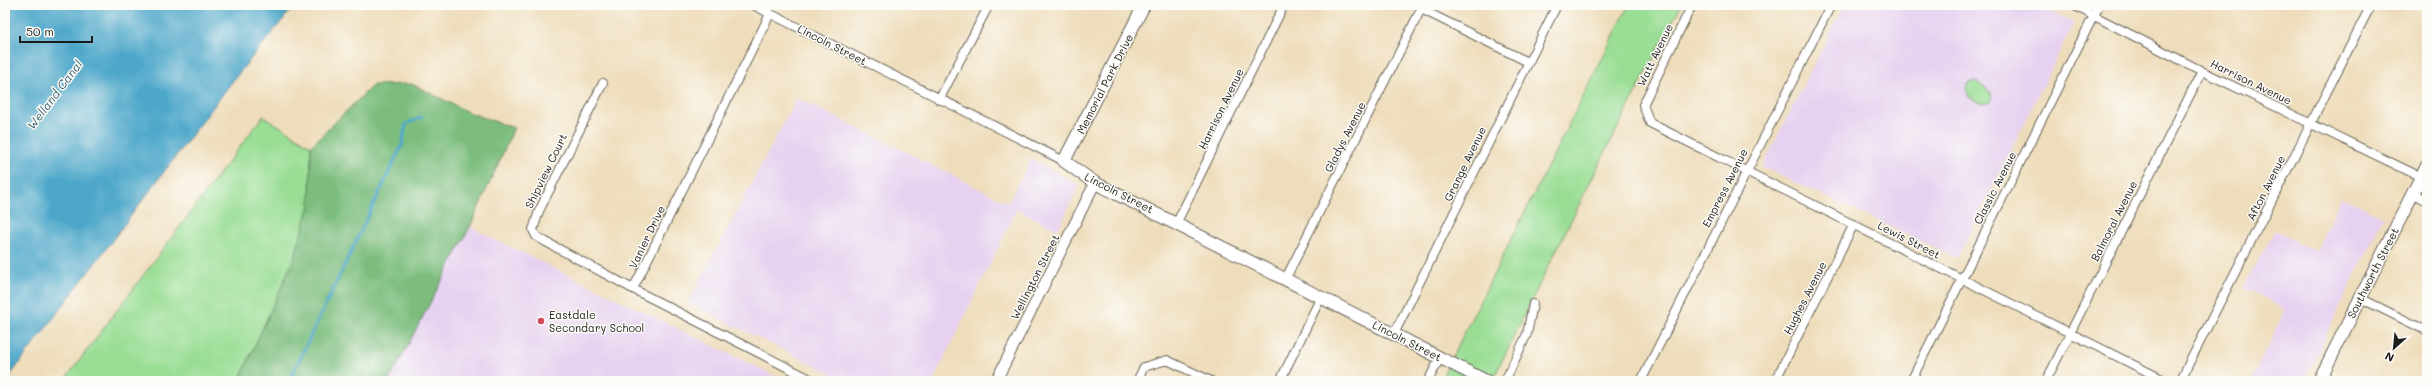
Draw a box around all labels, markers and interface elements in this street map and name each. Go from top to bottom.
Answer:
scale bar [20,18,92,44]
street label: Lincoln Street [795,21,869,68]
street label: Watt Avenue [1633,21,1676,89]
text: 50 m [26,23,54,39]
street label: Memorial Park Drive [1073,31,1136,136]
street label: Harrison Avenue [2208,55,2295,108]
water label: Welland Canal [23,57,85,132]
street label: Harrison Avenue [1194,65,1247,152]
street label: Gladys Avenue [1320,99,1369,175]
street label: Grange Avenue [1440,124,1489,204]
street label: Shipview Court [521,131,570,211]
street label: Empress Avenue [1698,146,1751,230]
street label: Classic Avenue [1970,149,2019,227]
street label: Afton Avenue [2243,153,2288,223]
street label: Lincoln Street [1082,169,1156,216]
street label: Balmoral Avenue [2087,178,2140,264]
street label: Vanier Drive [625,203,668,271]
street label: Lewis Street [1875,217,1943,262]
street label: Southworth Street [2343,225,2402,321]
street label: Wellington Street [1007,231,1063,322]
street label: Hughes Avenue [1780,258,1830,337]
place label: Eastdale Secondary School [549,307,644,335]
marker: Eastdale Secondary School [536,316,546,326]
street label: Lincoln Street [1370,317,1444,364]
north arrow [2374,328,2414,368]
text: N [2382,349,2396,366]

